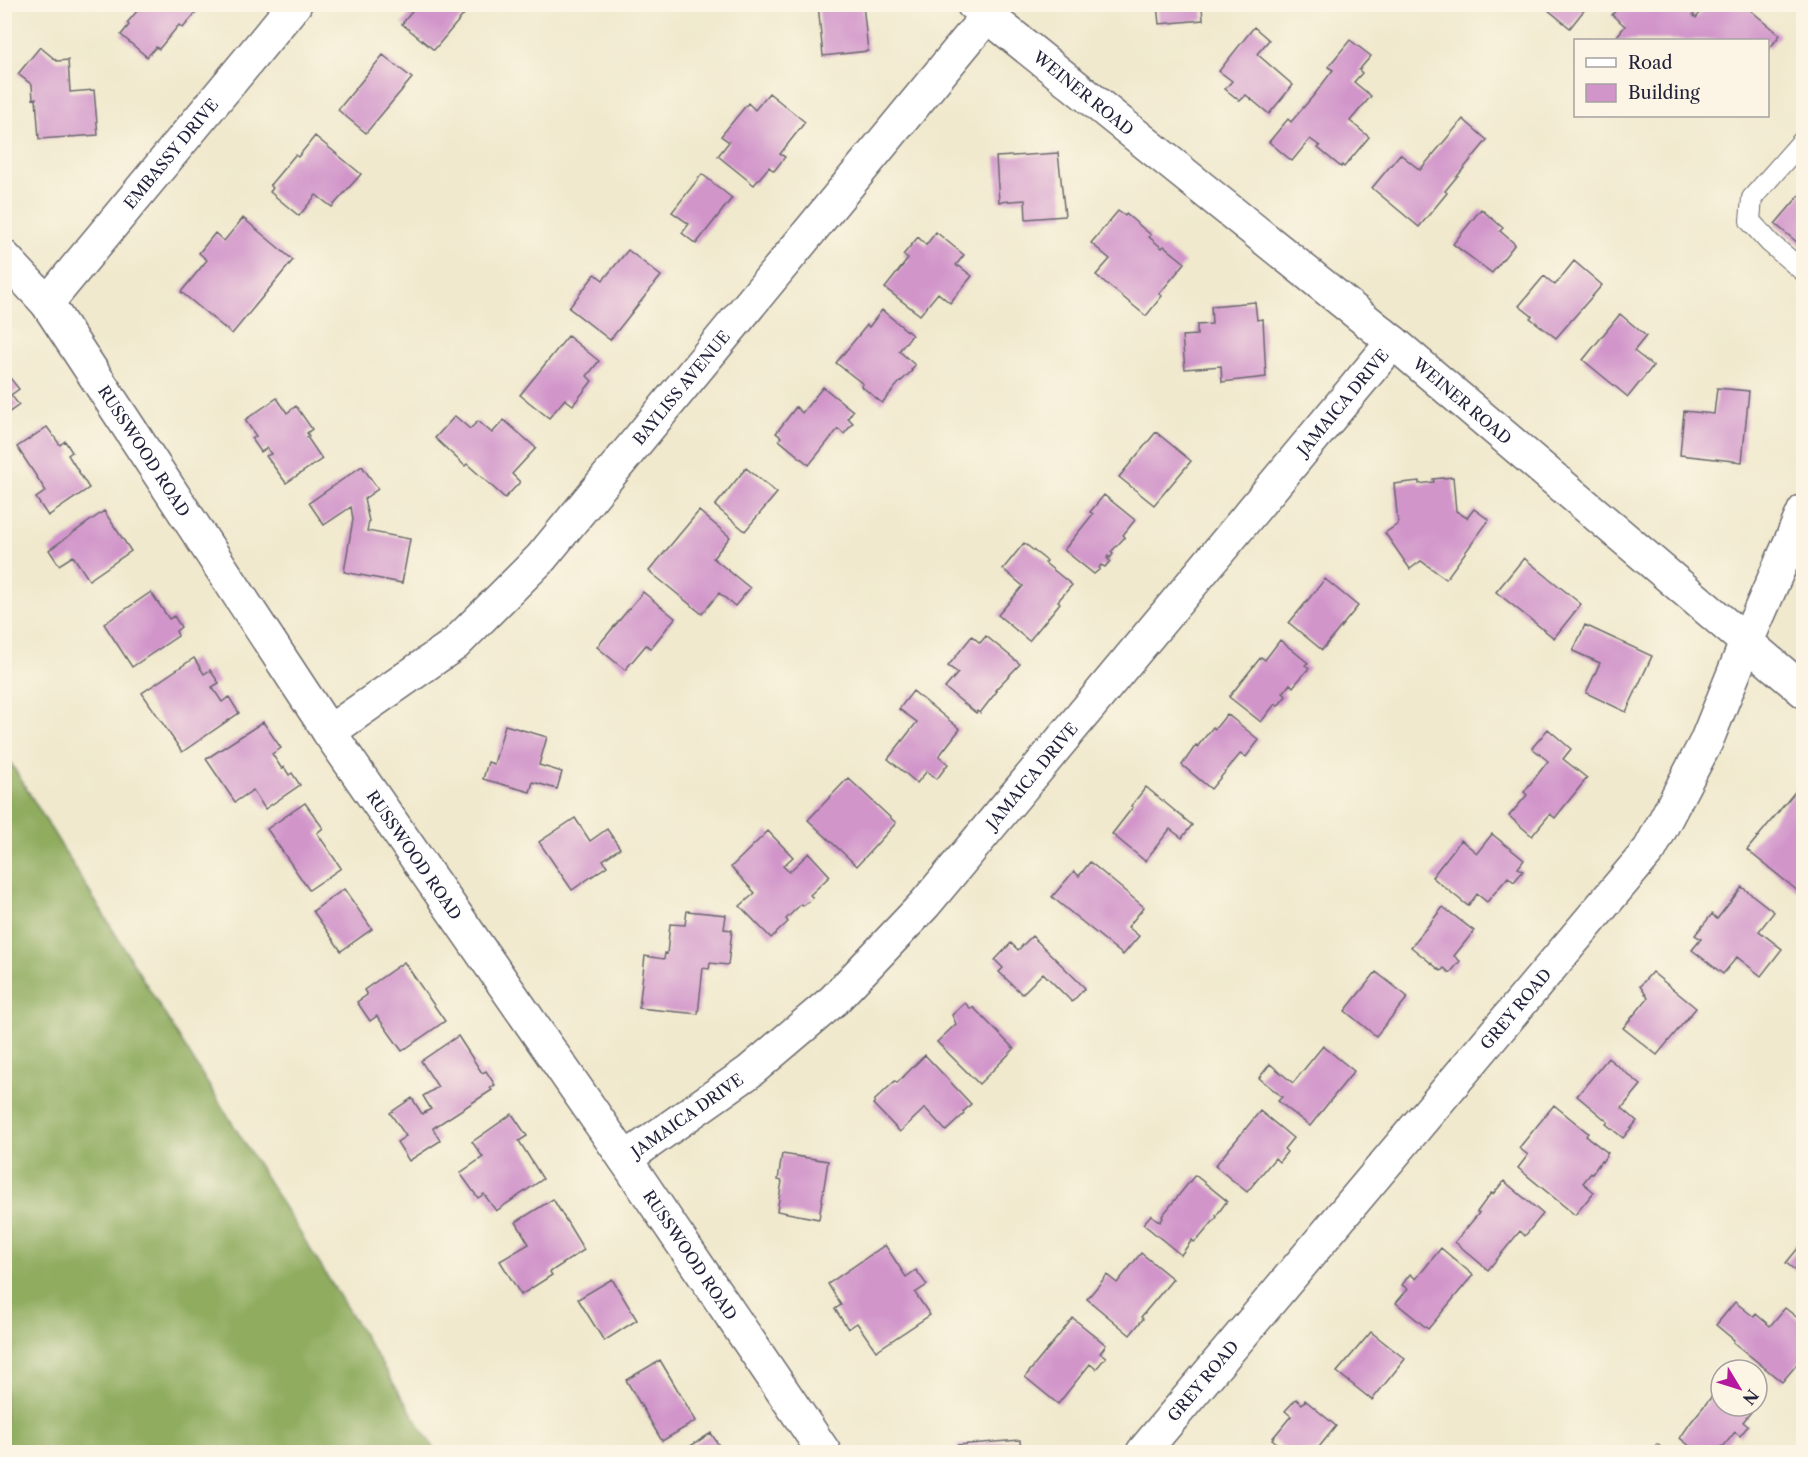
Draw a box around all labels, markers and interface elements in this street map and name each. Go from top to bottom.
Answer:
legend [1574,39,1769,117]
street label: WEINER ROAD [1029,46,1138,139]
text: Road [1628,52,1673,74]
text: Building [1628,82,1700,104]
street label: EMBASSY DRIVE [119,94,222,213]
street label: BAYLISS AVENUE [628,326,734,449]
street label: JAMAICA DRIVE [1291,345,1393,462]
street label: WEINER ROAD [1408,353,1516,448]
street label: RUSSWOOD ROAD [94,382,195,520]
street label: JAMAICA DRIVE [980,718,1082,835]
street label: RUSSWOOD ROAD [363,786,466,924]
street label: GREY ROAD [1476,964,1555,1053]
street label: JAMAICA DRIVE [625,1069,747,1163]
street label: RUSSWOOD ROAD [639,1186,741,1324]
street label: GREY ROAD [1163,1336,1243,1425]
north arrow [1709,1358,1769,1418]
text: N [1739,1386,1763,1409]

